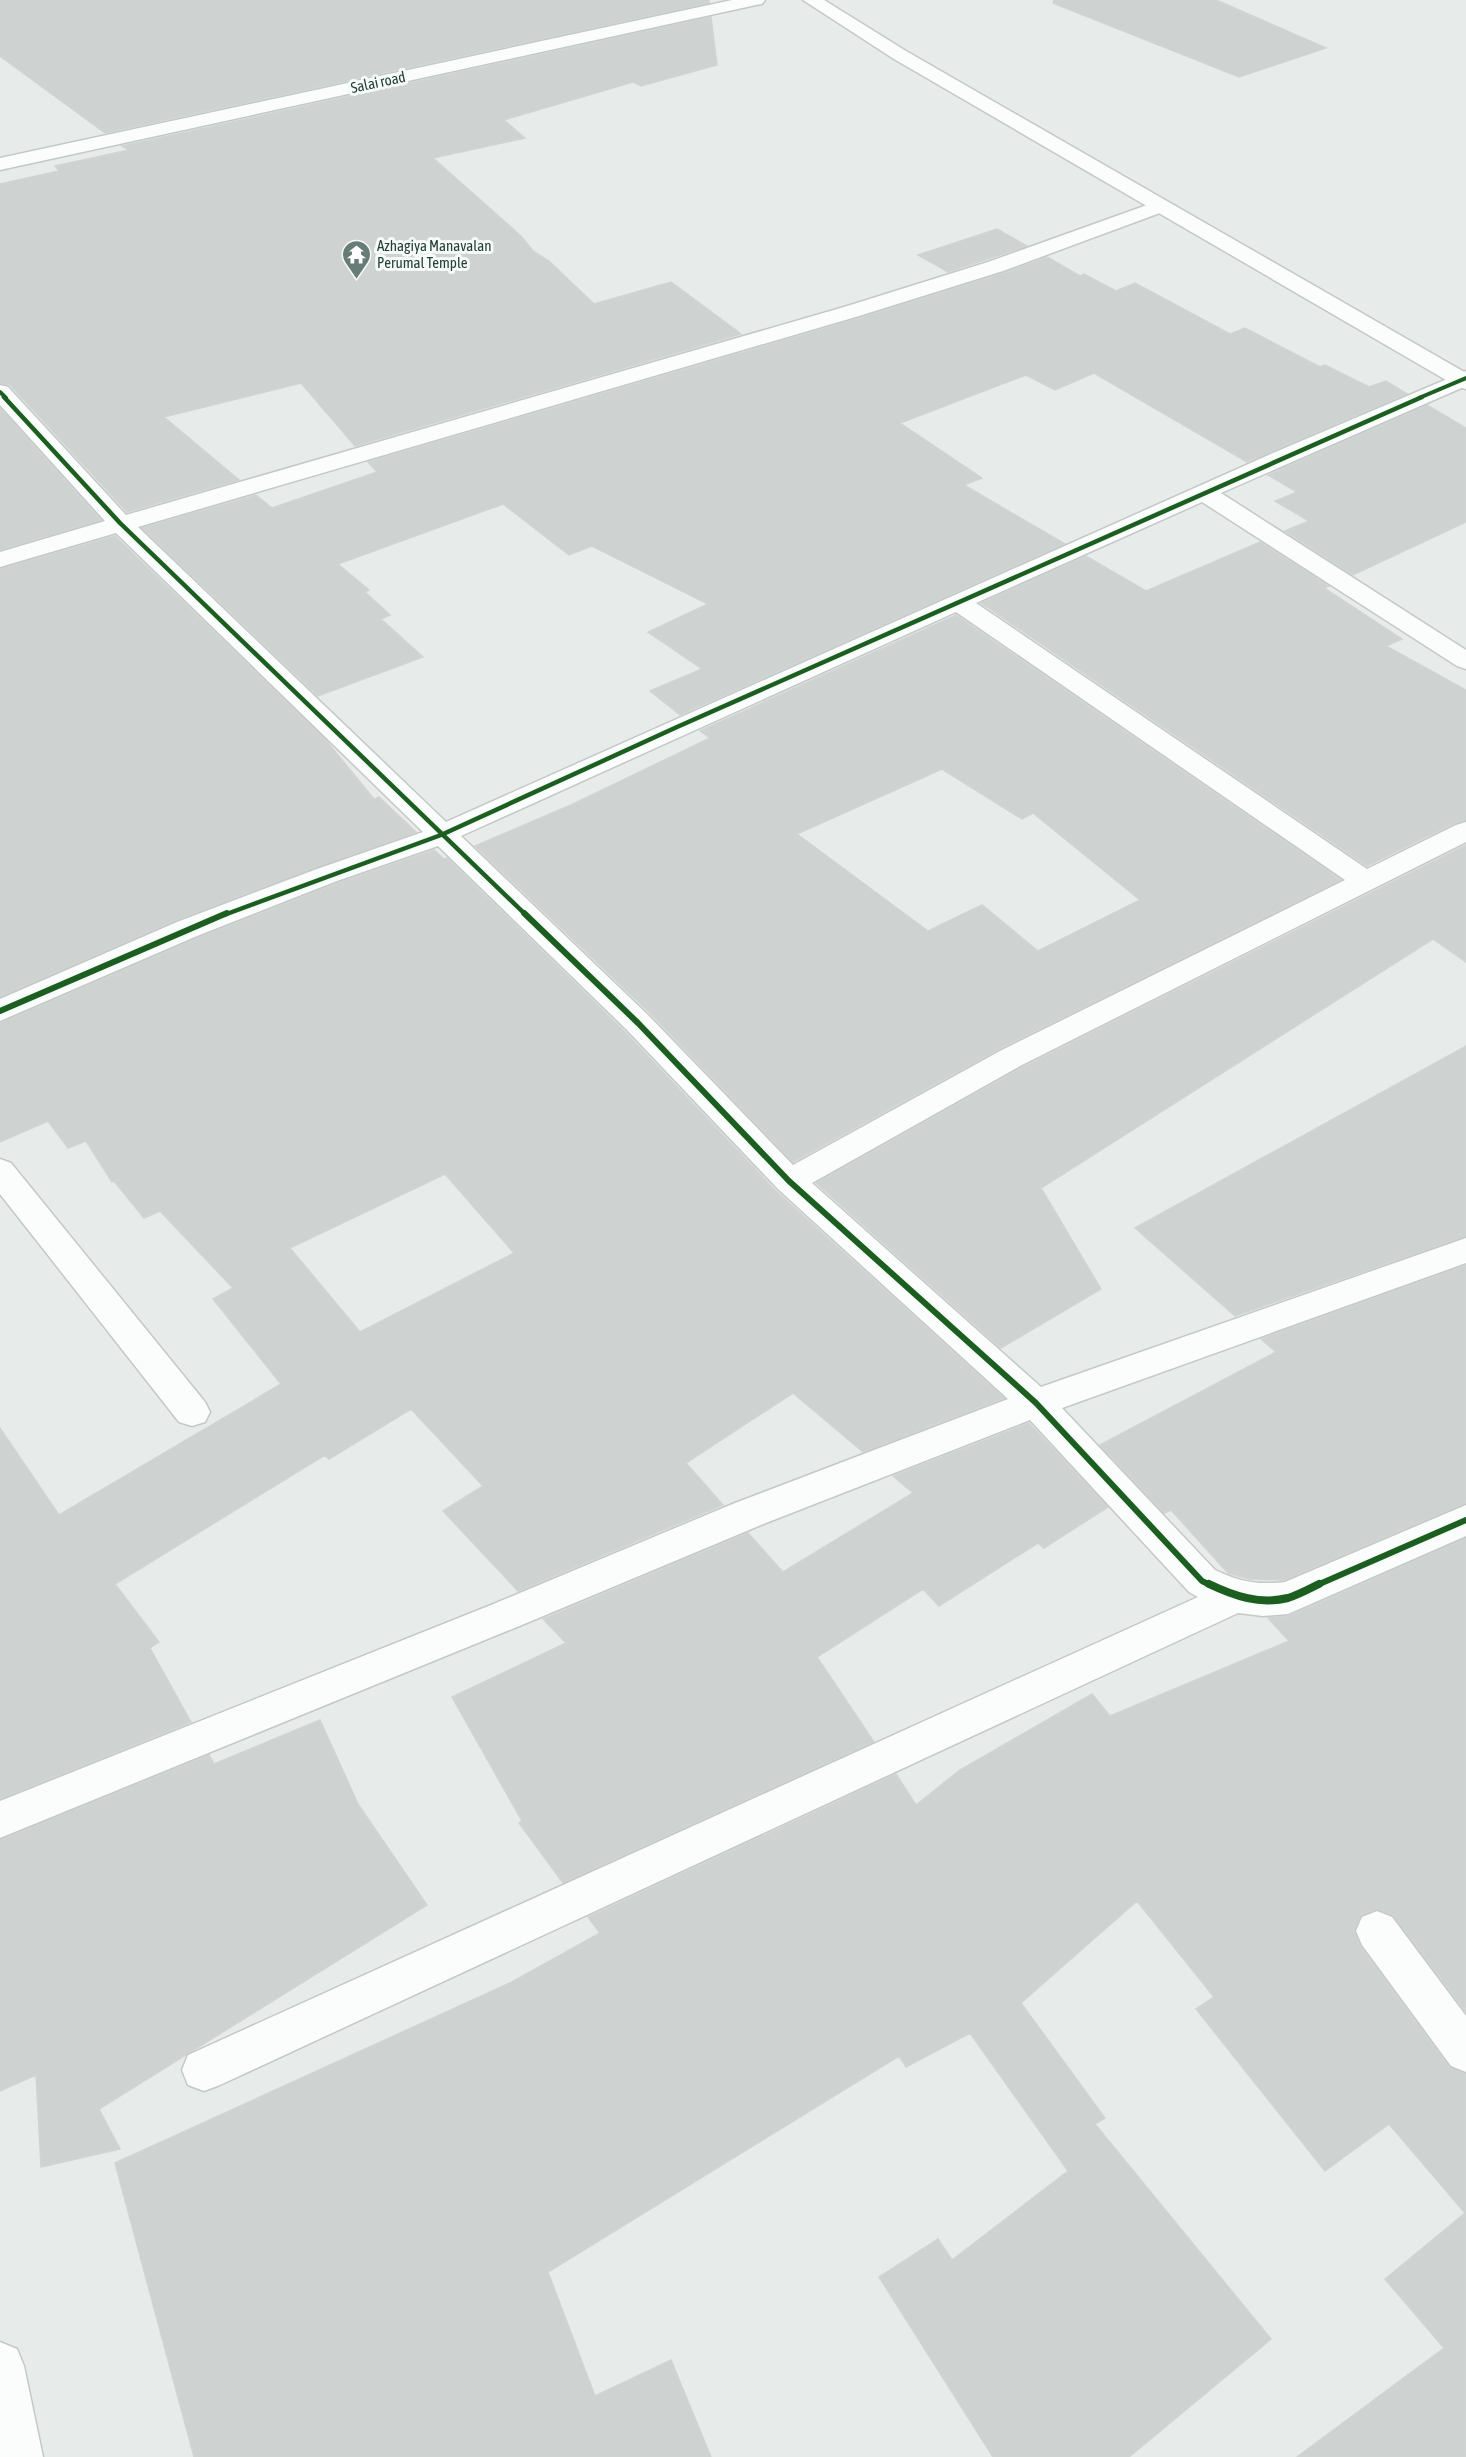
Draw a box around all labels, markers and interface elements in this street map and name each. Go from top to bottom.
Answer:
street label: Salai road [349,68,407,96]
place label: Azhagiya Manavalan Perumal Temple [377,237,491,271]
temple icon: Azhagiya Manavalan Perumal Temple [340,238,372,280]

